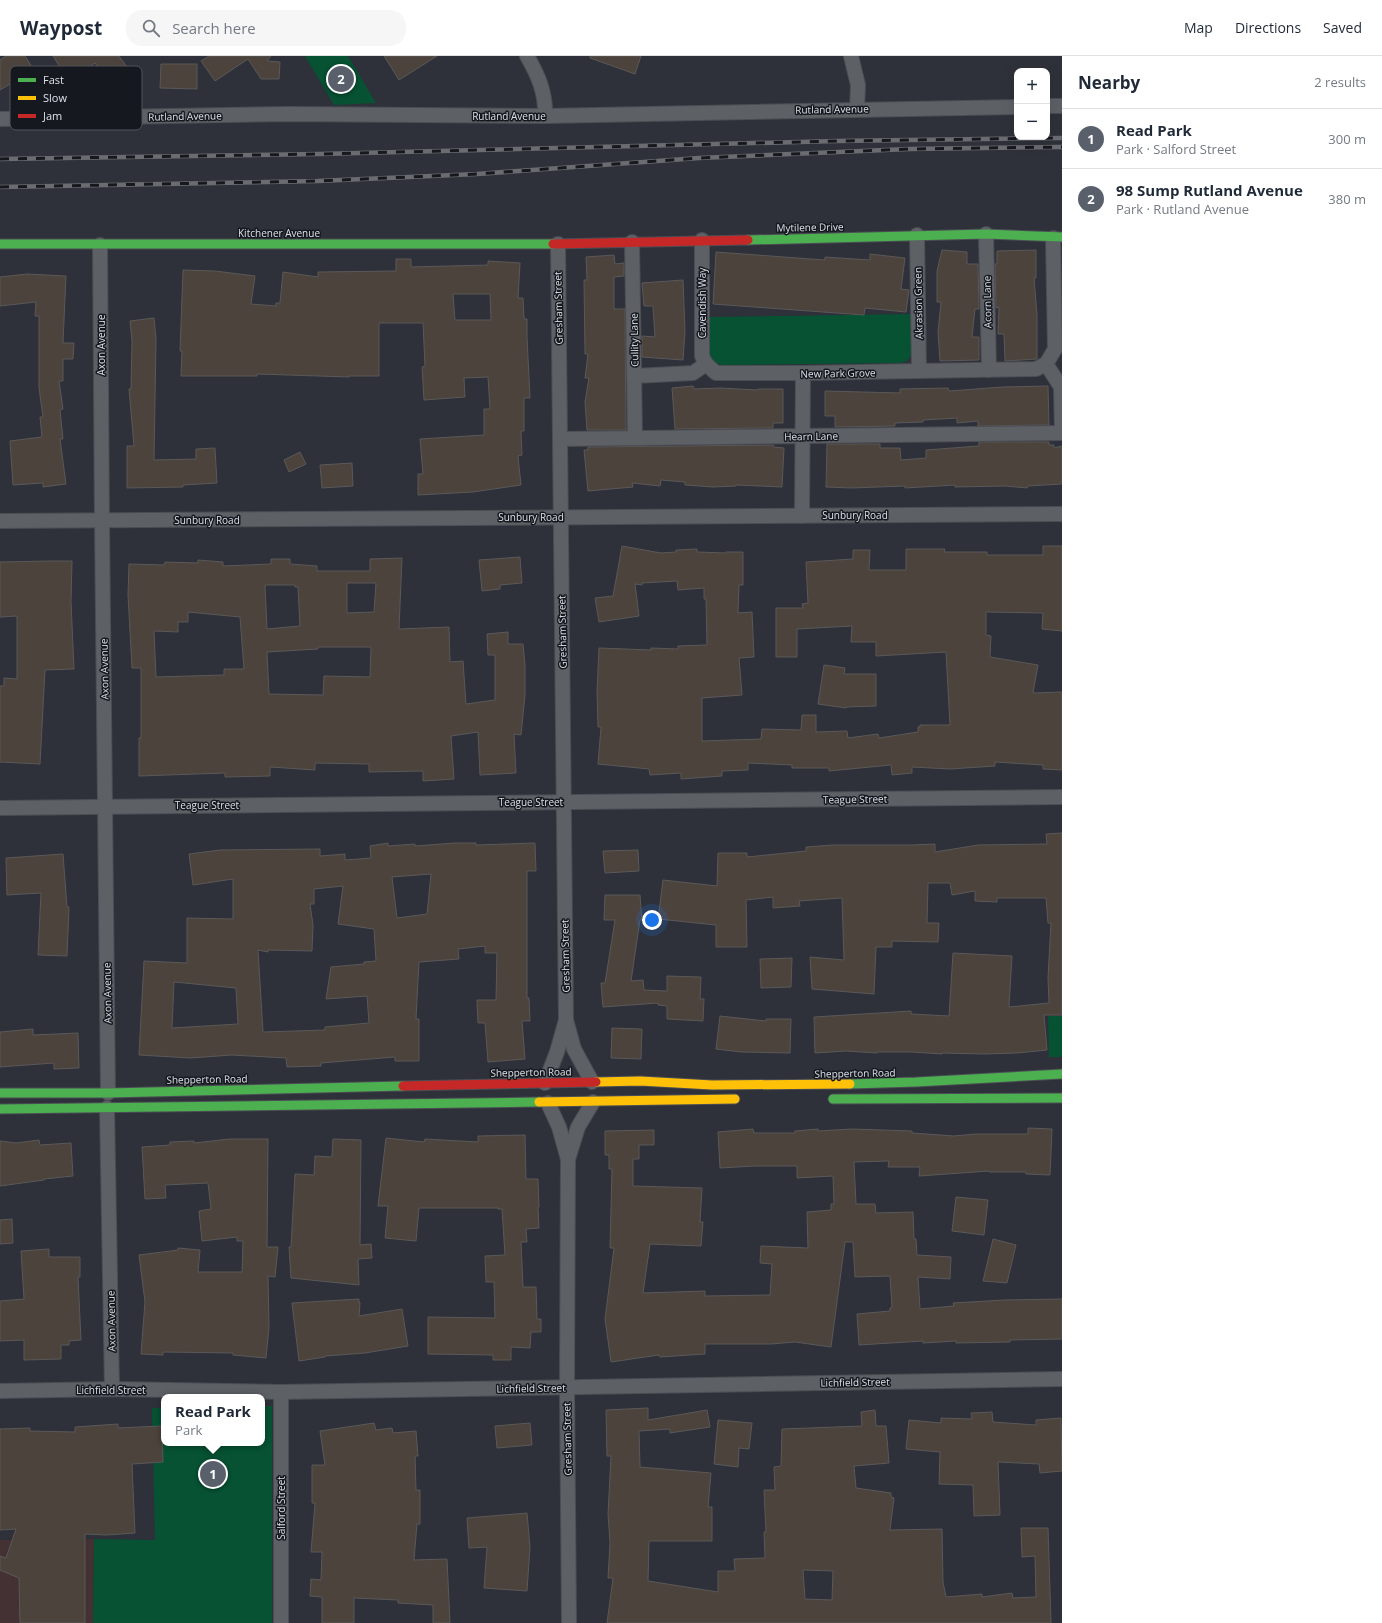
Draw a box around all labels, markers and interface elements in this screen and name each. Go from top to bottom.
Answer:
search box [126,10,406,46]
text: Waypost [20,15,102,41]
icon: search [140,17,162,39]
text: Search here [172,18,256,38]
text: Map [1184,18,1213,37]
text: Directions [1235,18,1301,37]
text: Saved [1323,18,1362,37]
pin: 2 [328,64,354,94]
legend [10,66,142,130]
map controls [1014,68,1050,140]
button: + [1014,68,1050,104]
text: Nearby [1078,71,1140,94]
text: Fast [43,72,64,87]
text: 2 results [1314,73,1366,91]
text: Slow [43,90,67,105]
street label: Rutland Avenue [795,101,869,117]
button: − [1014,104,1050,140]
text: Jam [42,108,62,123]
street label: Rutland Avenue [148,108,222,124]
street label: Rutland Avenue [472,109,546,123]
text: Read Park [1116,120,1192,140]
text: 1 [1087,130,1095,148]
text: 300 m [1328,130,1366,148]
text: Park · Salford Street [1116,140,1236,158]
text: 98 Sump Rutland Avenue [1116,180,1303,200]
text: 2 [1087,190,1095,208]
text: 380 m [1328,190,1366,208]
text: Park · Rutland Avenue [1116,200,1249,218]
street label: Mytilene Drive [776,219,844,235]
street label: Kitchener Avenue [238,226,320,240]
street label: Cavendish Way [695,267,709,338]
street label: Akrasion Green [910,267,926,339]
street label: Gresham Street [550,271,566,345]
street label: Acorn Lane [980,275,994,328]
street label: Cullity Lane [627,313,641,367]
street label: Axon Avenue [94,314,108,376]
street label: New Park Grove [800,365,876,381]
street label: Hearn Lane [784,429,838,443]
street label: Sunbury Road [822,508,888,522]
street label: Sunbury Road [498,510,564,524]
street label: Sunbury Road [174,513,240,527]
street label: Gresham Street [554,595,570,669]
street label: Axon Avenue [96,638,112,700]
street label: Teague Street [823,791,888,807]
street label: Teague Street [499,795,564,809]
street label: Teague Street [175,798,240,812]
your location [642,910,662,930]
street label: Gresham Street [557,919,573,993]
street label: Axon Avenue [99,962,115,1024]
street label: Shepperton Road [490,1064,572,1080]
street label: Shepperton Road [814,1065,896,1081]
street label: Shepperton Road [166,1071,248,1087]
street label: Axon Avenue [103,1290,119,1352]
street label: Lichfield Street [820,1374,890,1390]
street label: Lichfield Street [496,1380,566,1396]
street label: Lichfield Street [76,1383,146,1397]
popup [161,1394,265,1446]
text: Read Park [175,1401,251,1421]
street label: Gresham Street [559,1402,575,1476]
text: Park [175,1421,202,1439]
pin: 1 [200,1459,226,1489]
street label: Salford Street [274,1476,288,1540]

